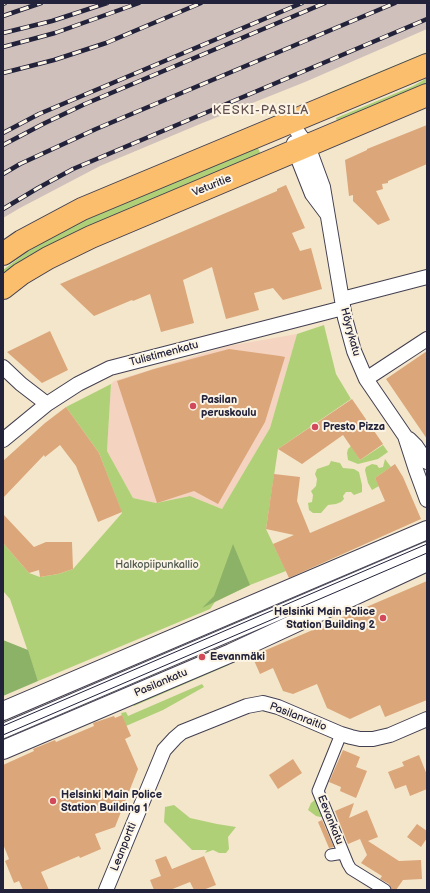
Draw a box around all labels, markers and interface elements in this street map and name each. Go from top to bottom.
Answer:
district label: KESKI-PASILA [213,103,309,119]
street label: Veturitie [191,172,233,200]
street label: Höyrykatu [337,306,363,358]
street label: Tulistimenkatu [128,338,200,370]
place label: Pasilan peruskoulu [201,393,257,419]
marker: Pasilan peruskoulu [188,401,198,411]
place label: Presto Pizza [323,420,385,434]
marker: Presto Pizza [310,422,320,432]
park label: Halkopiipunkallio [115,558,199,572]
place label: Helsinki Main Police Station Building 2 [274,605,375,631]
marker: Helsinki Main Police Station Building 2 [378,613,388,623]
place label: Eevanmäki [210,650,265,664]
marker: Eevanmäki [197,652,207,662]
street label: Pasilankatu [132,666,190,700]
street label: Pasilanraitio [267,700,329,734]
place label: Helsinki Main Police Station Building 1 [61,788,162,814]
street label: Eevankatu [314,793,346,847]
marker: Helsinki Main Police Station Building 1 [48,796,58,806]
street label: Leanportti [108,821,140,873]

